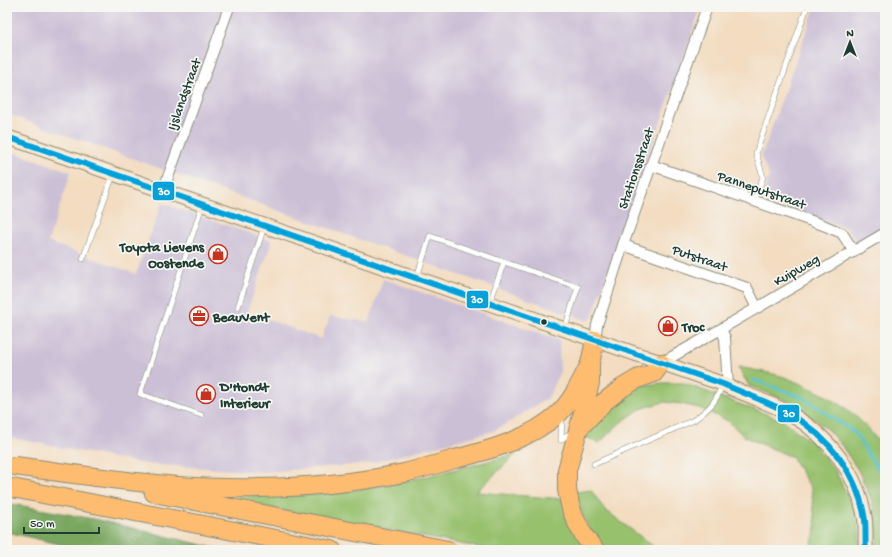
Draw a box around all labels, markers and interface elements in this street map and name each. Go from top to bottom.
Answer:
north arrow [830,22,870,62]
text: N [846,28,854,40]
street label: Ijslandstraat [164,55,207,133]
street label: Stationsstraat [616,125,660,212]
street label: Panneputstraat [714,168,809,215]
line badge: 30 [152,181,175,201]
text: 30 [157,187,171,199]
place label: Toyota Lievens Oostende [119,240,205,273]
street label: Putstraat [668,242,730,277]
shop icon: Toyota Lievens Oostende [207,243,229,265]
street label: Kuipweg [771,251,823,291]
line badge: 30 [466,290,489,309]
text: 30 [470,295,484,307]
office icon: BeauVent [188,305,210,327]
place label: BeauVent [212,310,270,327]
shop icon: Troc [657,315,679,337]
unlabelled marker [539,317,549,327]
place label: Troc [681,320,706,337]
place label: D'Hondt Interieur [218,380,272,413]
shop icon: D'Hondt Interieur [195,383,217,405]
line badge: 30 [777,404,800,423]
text: 30 [782,409,796,421]
scale bar [24,509,99,535]
text: 50 m [30,518,55,532]

